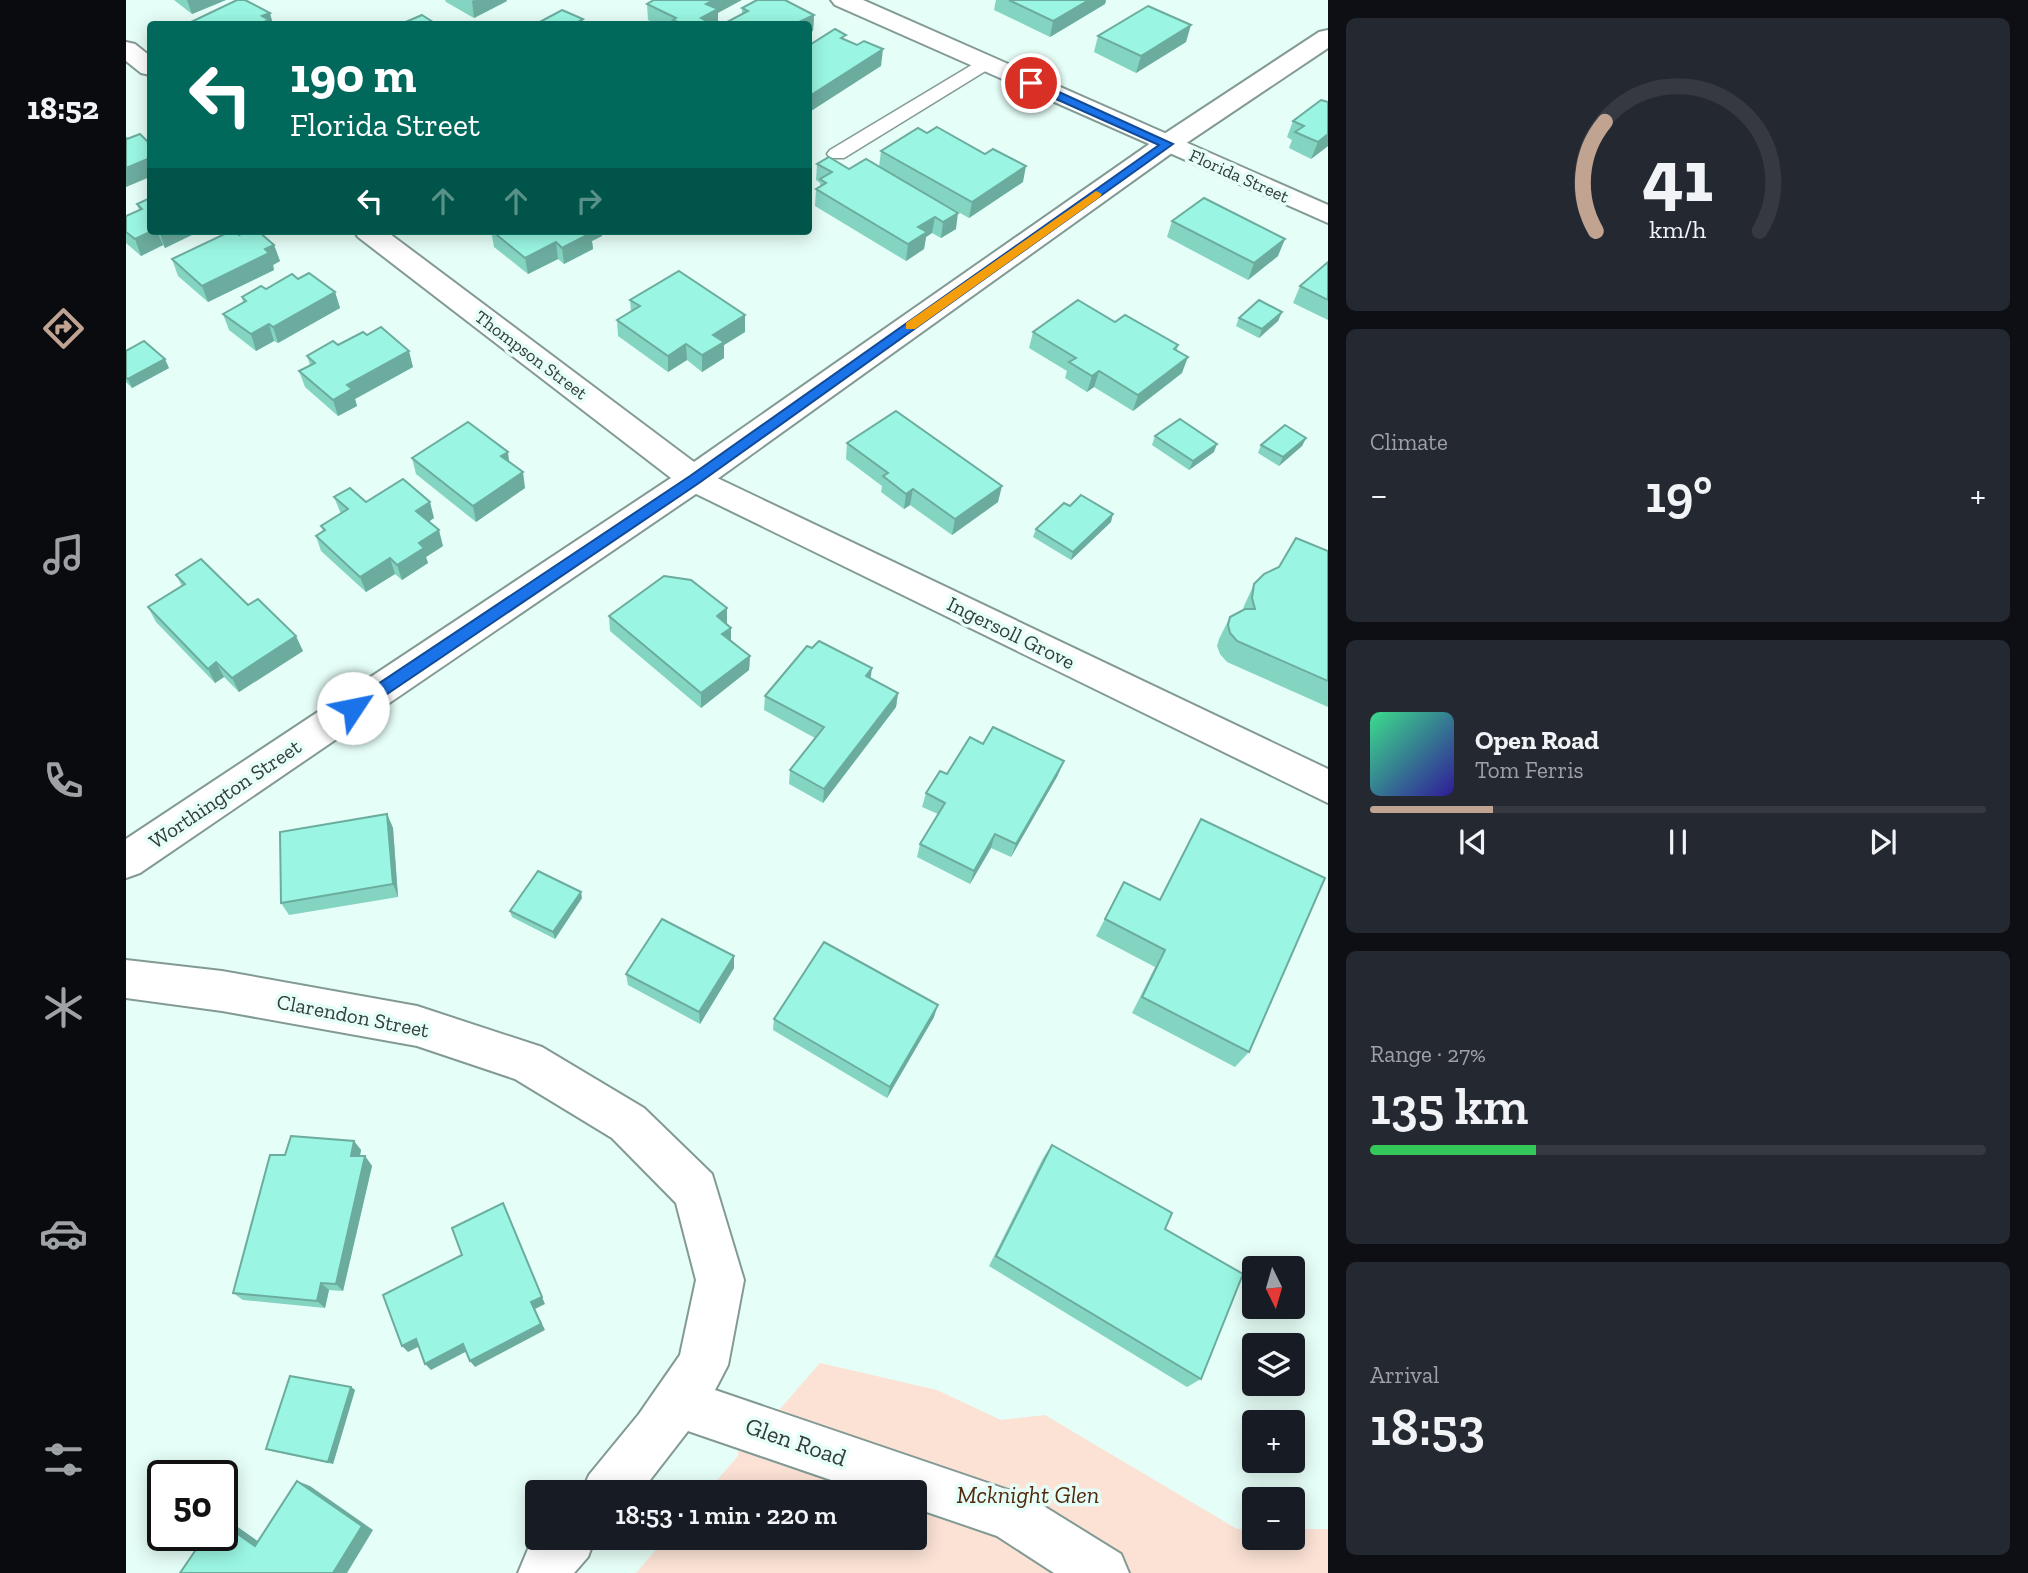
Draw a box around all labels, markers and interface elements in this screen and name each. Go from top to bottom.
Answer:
text: 190 m [290,46,416,105]
icon: left [175,49,266,140]
pin [1001,53,1061,113]
icon: arrive [1012,64,1050,102]
text: 18:52 [27,89,99,127]
text: Florida Street [290,106,480,144]
text: 41 [1643,132,1713,220]
street label: Florida Street [1186,144,1293,208]
icon: left [351,182,389,220]
icon: ahead [424,182,462,220]
icon: ahead [497,182,535,220]
icon: right [570,182,608,220]
text: km/h [1649,213,1707,243]
icon: directions [39,304,88,353]
street label: Thompson Street [471,306,592,405]
text: Climate [1370,428,1448,456]
text: 19° [1645,463,1713,525]
text: − [1370,472,1388,518]
text: + [1970,472,1986,518]
icon: music [39,530,88,579]
street label: Ingersoll Grove [943,591,1079,674]
position arrow [316,671,390,745]
text: Open Road [1475,724,1599,756]
street label: Worthington Street [144,733,306,854]
icon: phone [39,756,88,805]
text: Tom Ferris [1475,756,1584,784]
icon: previous [1454,823,1492,861]
icon: pause [1659,823,1697,861]
icon: next [1864,823,1902,861]
icon: climate [39,983,88,1032]
street label: Clarendon Street [275,989,431,1043]
text: Range · 27% [1370,1040,1486,1068]
text: 135 km [1370,1075,1528,1137]
icon: car [39,1209,88,1258]
north arrow [1242,1256,1306,1320]
map controls [1242,1256,1305,1550]
button: layers [1242,1333,1305,1396]
text: Arrival [1370,1361,1439,1389]
text: 18:53 [1370,1396,1485,1458]
button: + [1242,1410,1305,1473]
street label: Glen Road [742,1411,851,1472]
icon: filters [39,1435,88,1484]
speed limit sign: 50 [147,1460,238,1551]
park label: Mcknight Glen [957,1480,1099,1509]
button: − [1242,1487,1305,1550]
text: 18:53 · 1 min · 220 m [615,1499,837,1531]

